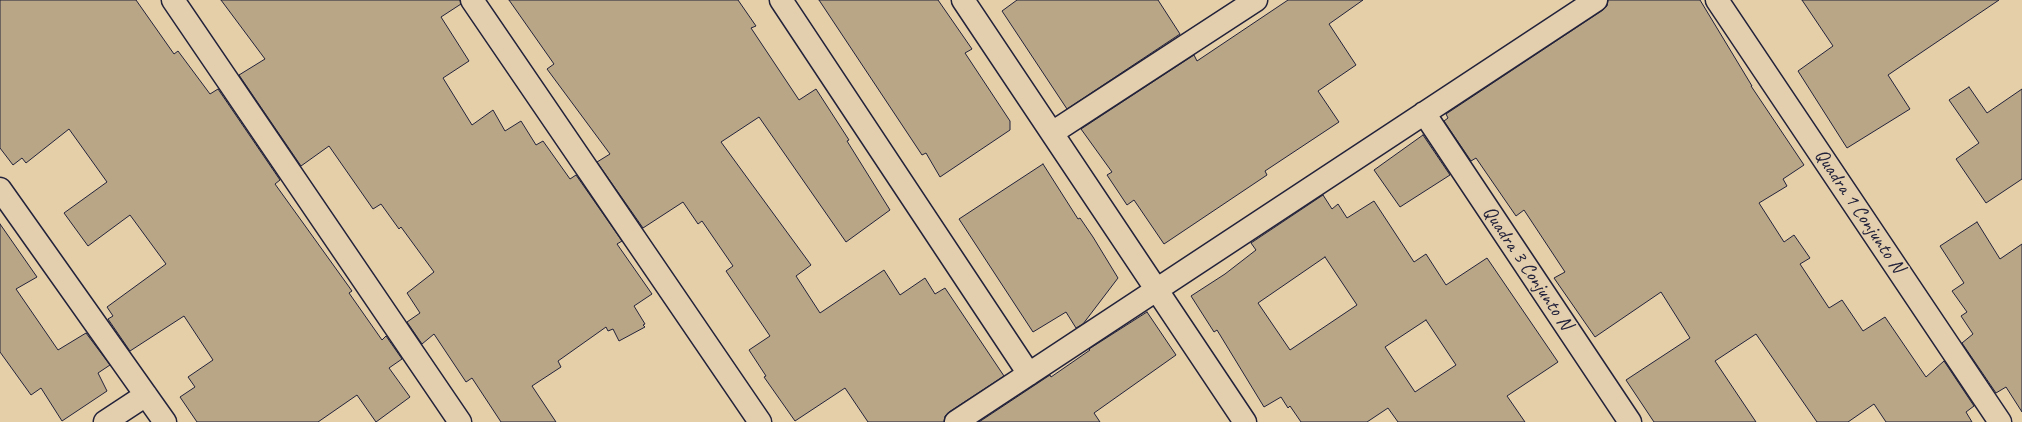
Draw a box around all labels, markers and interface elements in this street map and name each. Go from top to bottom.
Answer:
street label: Quadra 1 Conjunto N [1809,145,1909,277]
street label: Quadra 3 Conjunto N [1477,202,1577,334]

